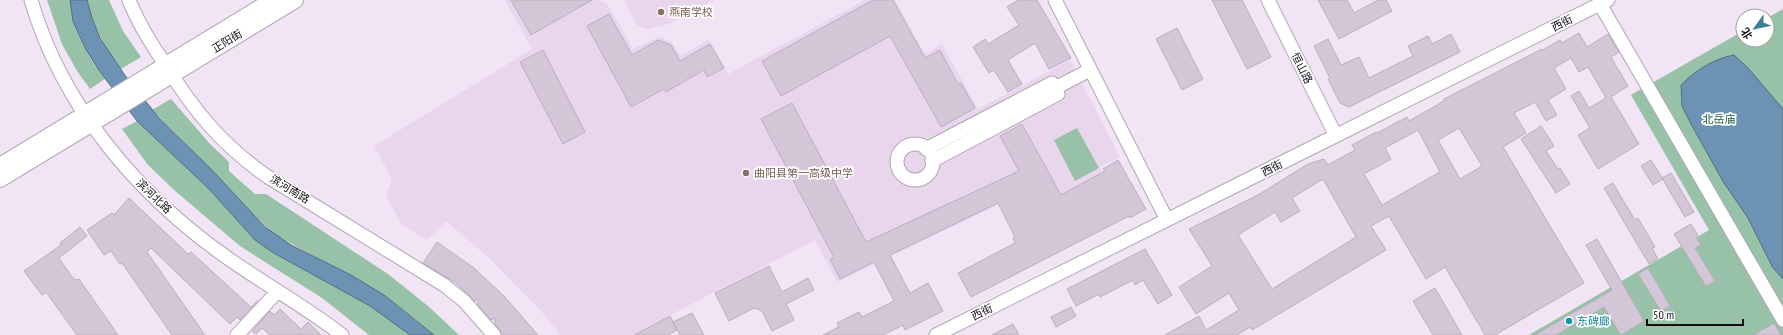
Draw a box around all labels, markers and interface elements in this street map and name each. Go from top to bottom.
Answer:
place label: 燕南学校 [669,5,713,19]
marker: 燕南学校 [656,7,666,17]
north arrow [1735,8,1775,48]
street label: 西街 [1549,12,1575,34]
text: 北 [1738,25,1755,42]
street label: 正阳街 [209,27,245,55]
street label: 恒山路 [1288,50,1316,86]
park label: 北岳庙 [1703,112,1736,126]
street label: 西街 [1259,157,1285,179]
place label: 曲阳县第一高级中学 [754,166,853,180]
marker: 曲阳县第一高级中学 [741,168,751,178]
street label: 滨河南路 [268,172,312,206]
street label: 滨河北路 [133,176,175,216]
street label: 西街 [969,301,995,323]
scale bar [1647,301,1743,327]
text: 50 m [1653,307,1674,322]
place label: 东碑廊 [1577,314,1610,328]
marker: 东碑廊 [1564,316,1574,326]

